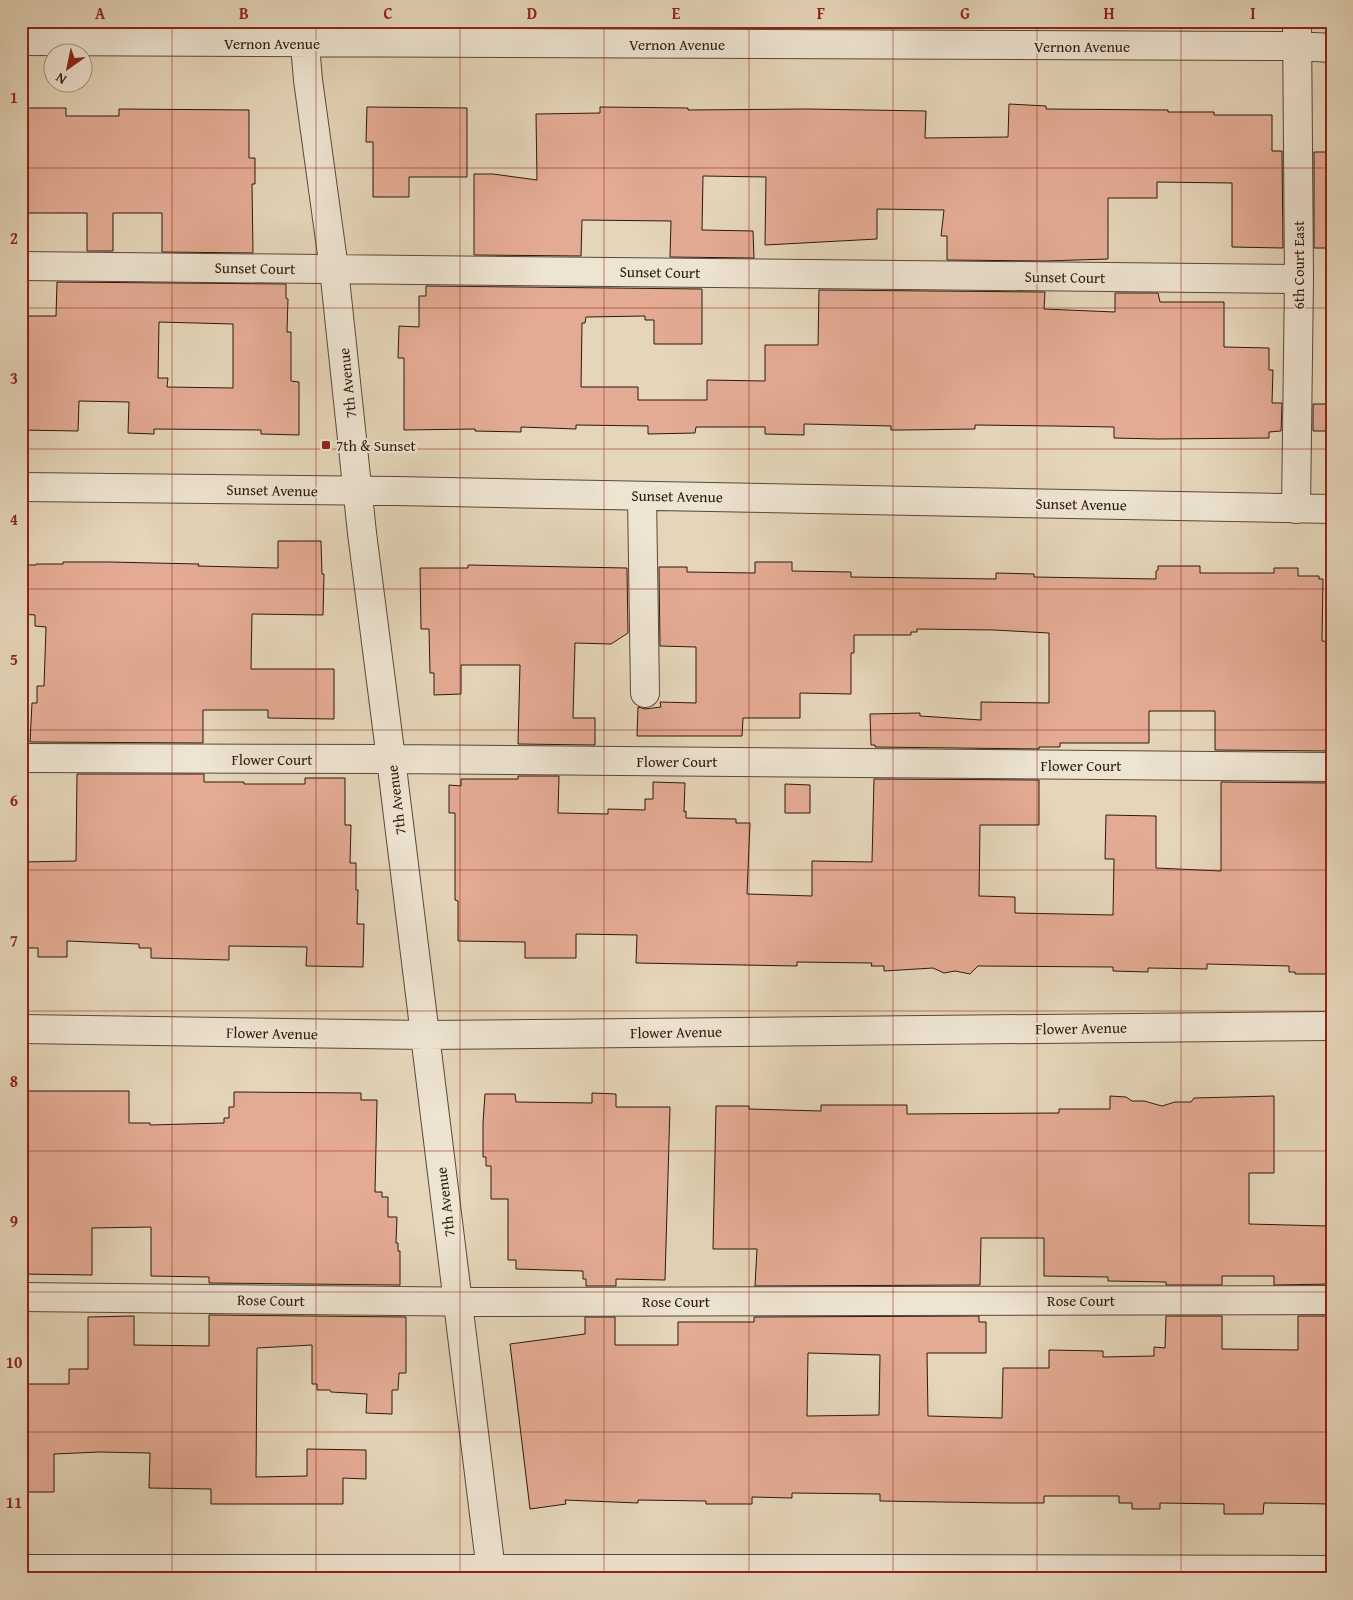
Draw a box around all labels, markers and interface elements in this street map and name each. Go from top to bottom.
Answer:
text: A [95,1,106,25]
text: B [239,1,249,25]
text: C [383,1,393,25]
text: D [527,1,537,25]
text: E [672,1,681,25]
text: F [817,1,825,25]
text: G [960,1,970,25]
text: H [1103,1,1115,25]
text: I [1250,1,1256,25]
street label: Vernon Avenue [224,33,320,54]
street label: Vernon Avenue [629,34,725,55]
street label: Vernon Avenue [1034,36,1130,57]
north arrow [42,42,92,92]
text: N [51,68,70,90]
text: 1 [10,85,18,109]
street label: 6th Court East [1288,220,1309,309]
text: 2 [10,226,18,250]
street label: Sunset Court [214,257,296,279]
street label: Sunset Court [619,261,701,283]
street label: Sunset Court [1024,266,1106,288]
street label: 7th Avenue [333,347,361,419]
text: 3 [10,366,18,390]
place label: 7th & Sunset [336,435,417,456]
marker: 7th & Sunset [320,439,332,451]
street label: Sunset Avenue [226,479,318,501]
street label: Sunset Avenue [631,485,723,507]
street label: Sunset Avenue [1035,493,1127,515]
text: 4 [10,507,18,531]
text: 5 [10,647,18,671]
street label: Flower Court [231,749,313,770]
street label: Flower Court [636,751,718,772]
street label: Flower Court [1040,755,1122,776]
street label: 7th Avenue [381,764,411,836]
text: 6 [10,788,18,812]
text: 7 [10,928,18,952]
street label: Flower Avenue [1035,1017,1127,1039]
street label: Flower Avenue [630,1021,722,1043]
street label: Flower Avenue [226,1022,318,1044]
text: 8 [10,1069,18,1093]
street label: 7th Avenue [430,1166,460,1238]
text: 9 [10,1209,18,1233]
street label: Rose Court [237,1289,306,1311]
street label: Rose Court [1047,1290,1116,1311]
street label: Rose Court [642,1291,711,1312]
text: 10 [6,1350,22,1374]
text: 11 [6,1490,22,1514]

